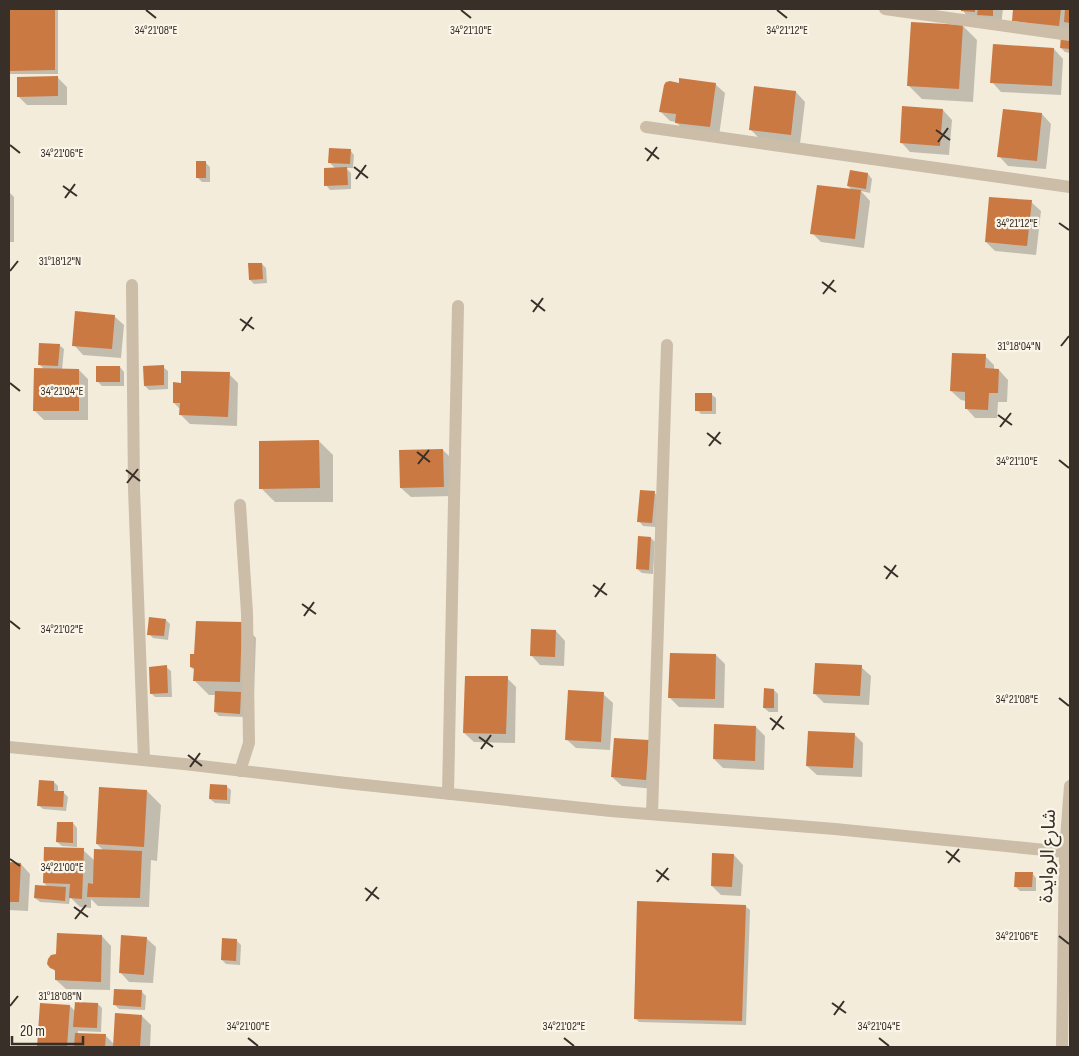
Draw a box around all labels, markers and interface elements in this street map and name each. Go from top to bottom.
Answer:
text: 34°21'08"E [135,23,178,38]
text: 34°21'10"E [450,23,492,38]
text: 34°21'12"E [766,23,808,38]
text: 34°21'06"E [40,146,84,161]
text: 34°21'12"E [996,216,1038,231]
text: 31°18'12"N [39,254,81,269]
text: 31°18'04"N [997,339,1041,354]
text: 34°21'04"E [41,384,83,399]
text: 34°21'10"E [996,454,1038,469]
text: 34°21'02"E [41,622,83,637]
text: 34°21'08"E [996,692,1039,707]
street label: شارع الروايدة [1035,809,1062,903]
text: 34°21'00"E [40,860,84,875]
text: 34°21'06"E [995,929,1039,944]
text: 31°18'08"N [38,989,82,1004]
scale bar [12,1014,84,1046]
text: 34°21'00"E [226,1019,270,1034]
text: 34°21'02"E [543,1019,585,1034]
text: 34°21'04"E [858,1019,900,1034]
text: 20 m [20,1022,45,1041]

